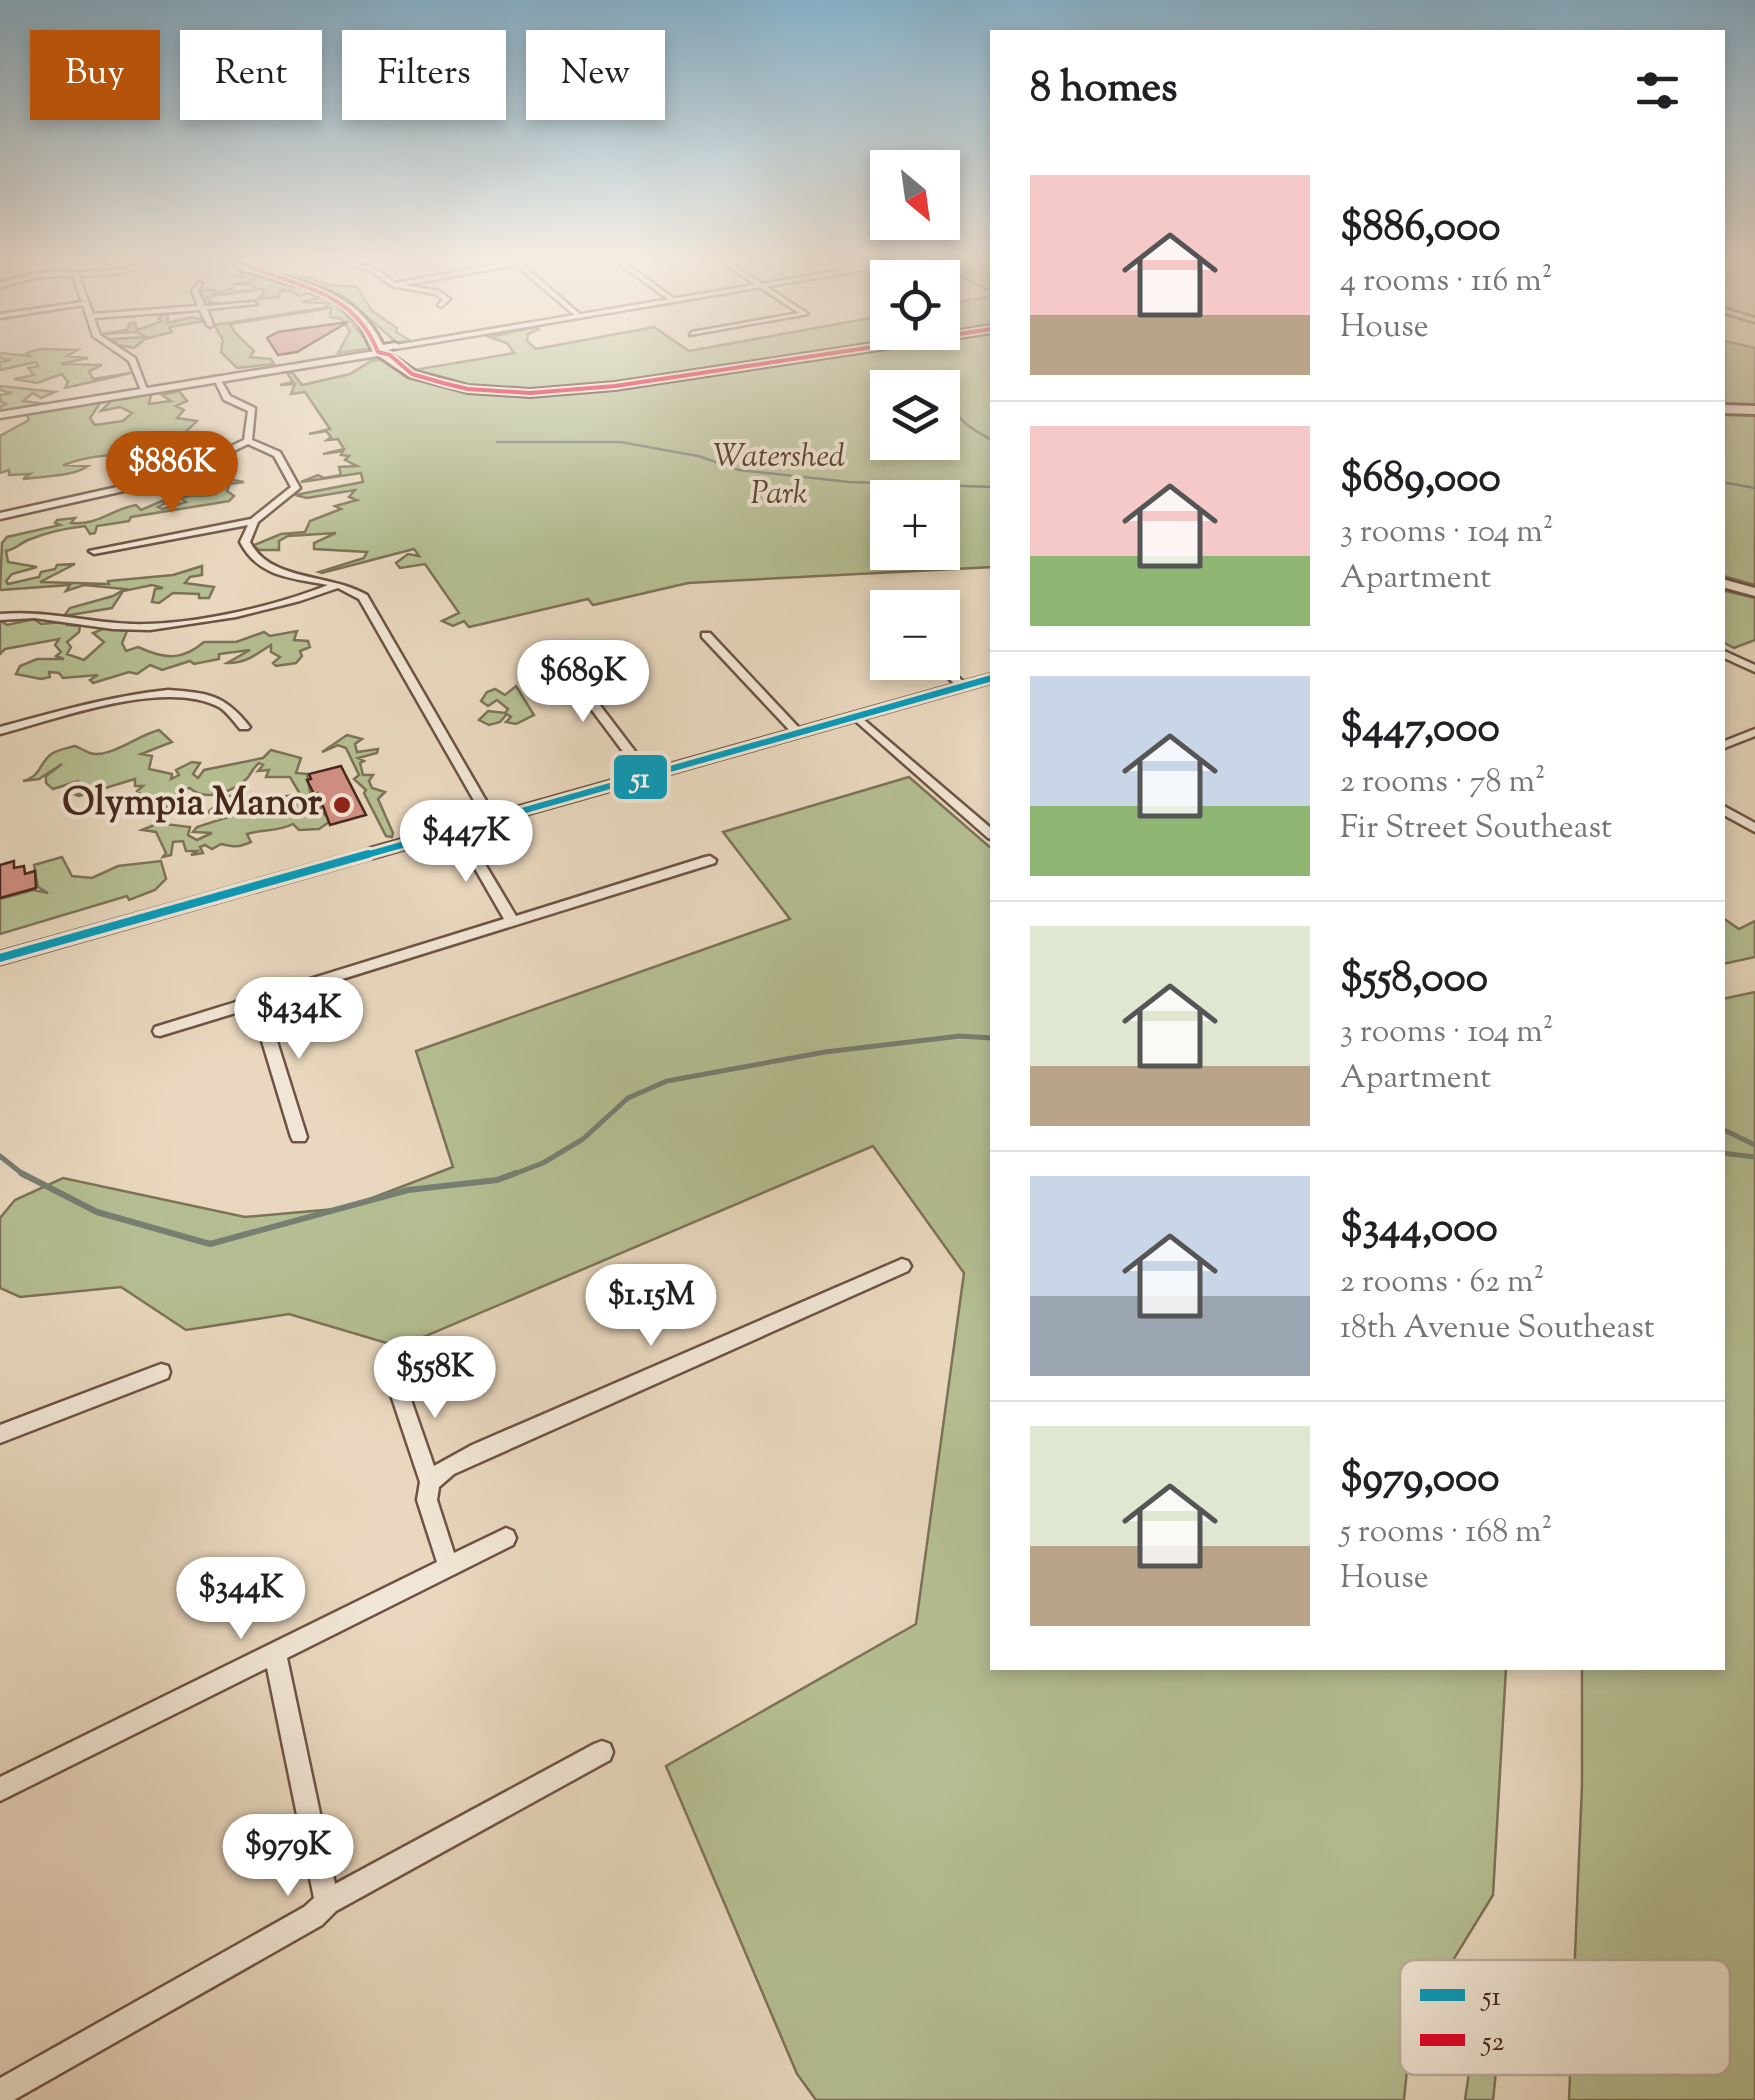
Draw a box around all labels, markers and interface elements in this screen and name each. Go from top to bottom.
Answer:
chip: Buy [30,30,160,120]
chip: Rent [180,30,322,120]
chip: Filters [342,30,506,120]
chip: New [526,30,665,120]
text: 8 homes [1030,60,1178,120]
icon: filters [1630,63,1685,118]
north arrow [870,150,960,240]
map controls [870,150,960,680]
text: $886,000 [1340,199,1500,259]
icon: home [1110,215,1230,335]
text: 4 rooms · 116 m² [1340,259,1552,305]
button: locate [870,260,960,350]
text: House [1340,305,1429,351]
button: layers [870,370,960,460]
pin: $886K [102,431,242,516]
park label: Watershed Park [713,435,845,518]
text: $886K [128,440,216,486]
text: $689,000 [1340,450,1501,510]
icon: home [1110,466,1230,586]
button: + [870,480,960,570]
text: 3 rooms · 104 m² [1340,510,1554,556]
text: Apartment [1340,556,1491,602]
button: − [870,590,960,680]
pin: $689K [513,640,653,725]
text: $689K [539,649,627,695]
text: $447,000 [1340,700,1500,760]
icon: home [1110,716,1230,836]
line badge: 51 [612,753,669,801]
text: 51 [628,760,650,800]
text: 2 rooms · 78 m² [1340,760,1546,806]
place label: Olympia Manor [62,778,323,832]
marker: Olympia Manor [331,794,353,816]
pin: $447K [396,800,536,885]
text: Fir Street Southeast [1340,806,1612,852]
text: $447K [422,809,510,855]
text: $558,000 [1340,950,1488,1010]
icon: home [1110,966,1230,1086]
pin: $434K [229,977,369,1062]
text: $434K [256,986,342,1032]
text: 3 rooms · 104 m² [1340,1010,1554,1056]
text: Apartment [1340,1056,1491,1102]
text: $344,000 [1340,1200,1498,1260]
icon: home [1110,1216,1230,1336]
text: 2 rooms · 62 m² [1340,1260,1544,1306]
pin: $1.15M [570,1264,732,1349]
text: $1.15M [607,1273,695,1319]
text: 18th Avenue Southeast [1340,1306,1655,1352]
pin: $558K [365,1336,505,1421]
text: $558K [396,1345,474,1391]
text: $979,000 [1340,1450,1499,1510]
icon: home [1110,1466,1230,1586]
text: 5 rooms · 168 m² [1340,1510,1552,1556]
text: House [1340,1556,1429,1602]
pin: $344K [171,1557,311,1642]
text: $344K [198,1566,284,1612]
pin: $979K [218,1814,358,1899]
text: $979K [245,1823,331,1869]
legend [1400,1960,1730,2075]
text: 51 [1480,1978,1501,2018]
text: 52 [1480,2023,1505,2063]

